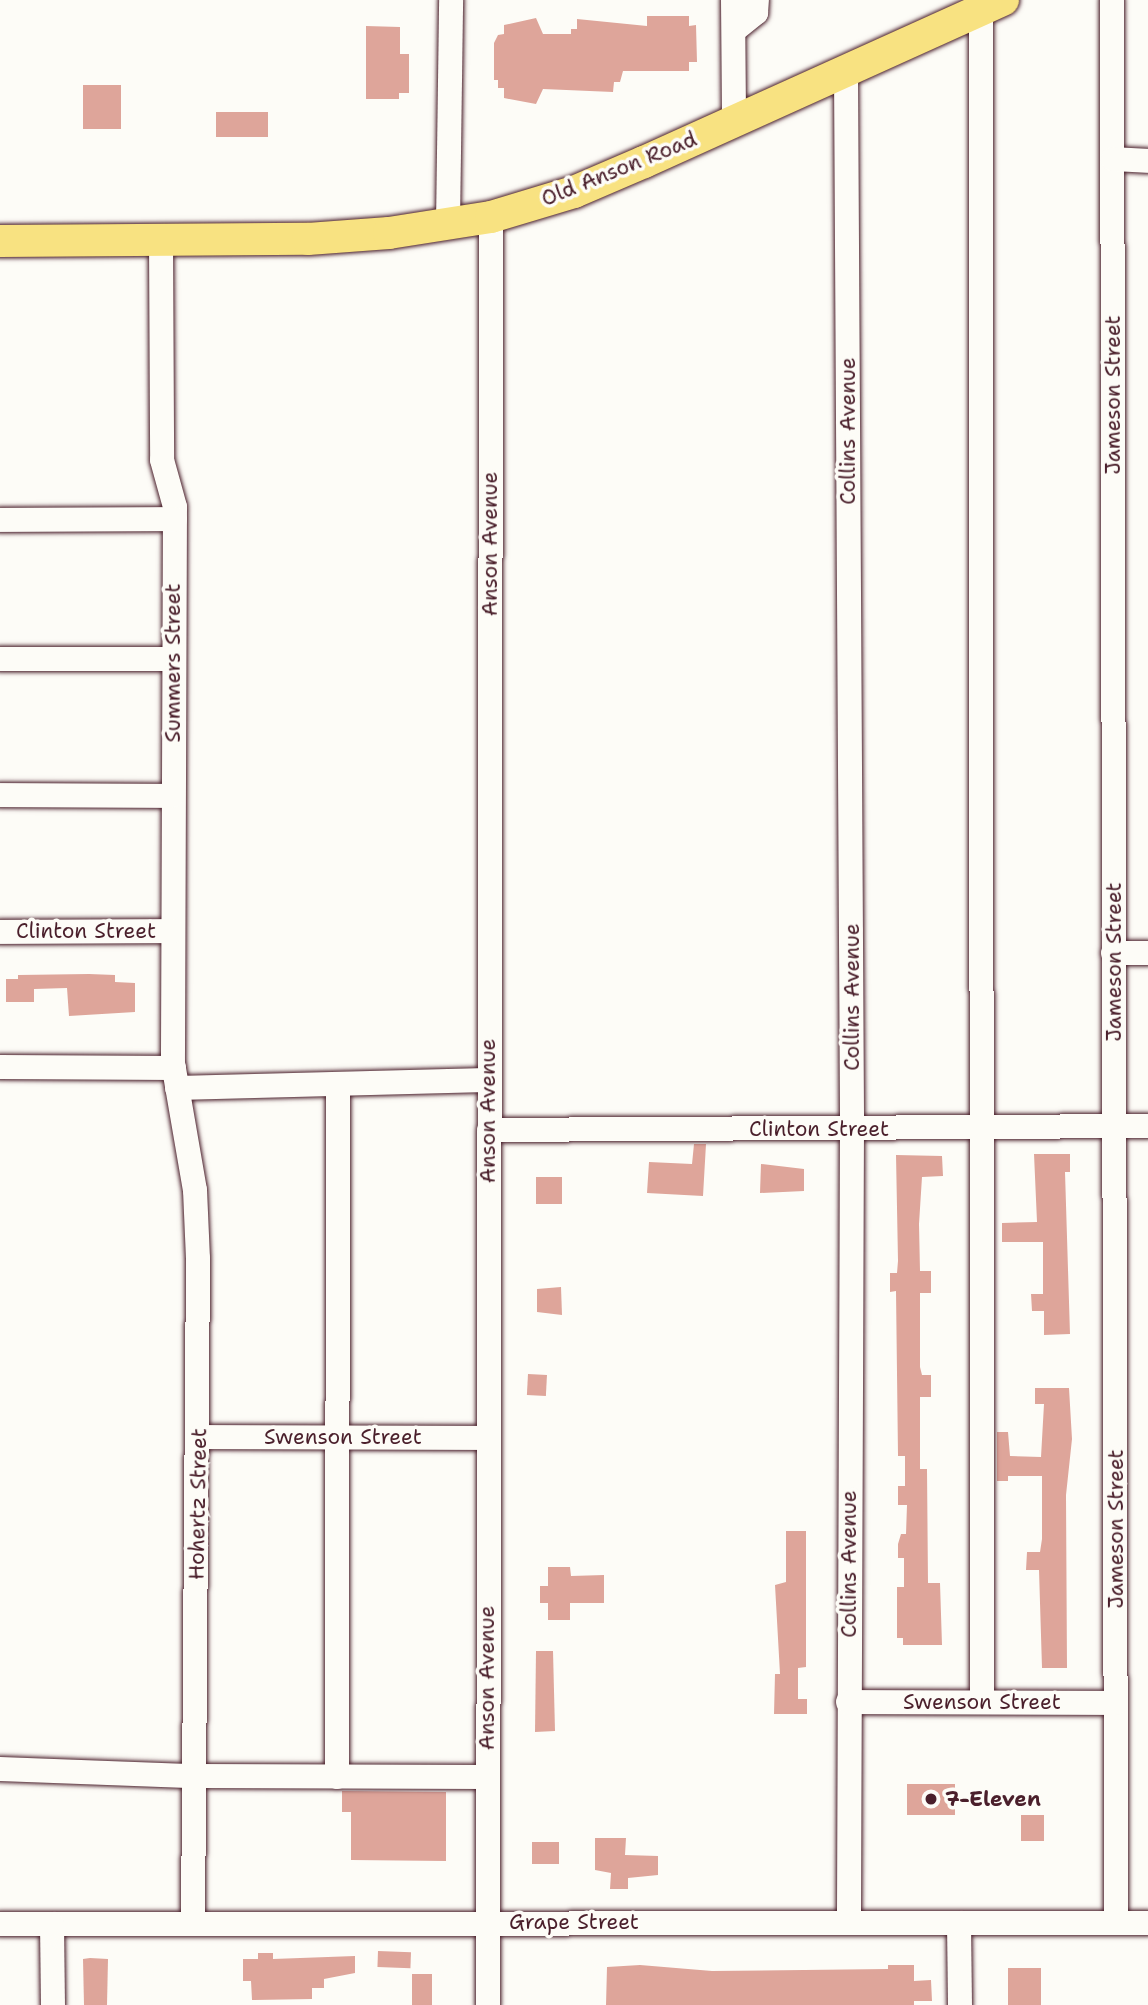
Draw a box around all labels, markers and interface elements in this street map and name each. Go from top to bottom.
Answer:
street label: Old Anson Road [538,126,700,212]
street label: Jameson Street [1100,315,1126,475]
street label: Collins Avenue [835,357,861,505]
street label: Anson Avenue [477,472,503,616]
street label: Summers Street [160,583,186,743]
street label: Jameson Street [1101,882,1127,1042]
street label: Clinton Street [16,918,156,944]
street label: Collins Avenue [839,923,865,1071]
street label: Anson Avenue [475,1039,501,1183]
street label: Clinton Street [749,1116,889,1142]
street label: Swenson Street [264,1424,422,1450]
street label: Hohertz Street [184,1428,212,1580]
street label: Jameson Street [1103,1449,1129,1609]
street label: Collins Avenue [836,1490,862,1638]
street label: Anson Avenue [474,1606,500,1750]
street label: Swenson Street [903,1689,1061,1715]
place label: 7-Eleven [945,1786,1041,1812]
marker: 7-Eleven [923,1791,939,1807]
street label: Grape Street [509,1909,639,1935]

